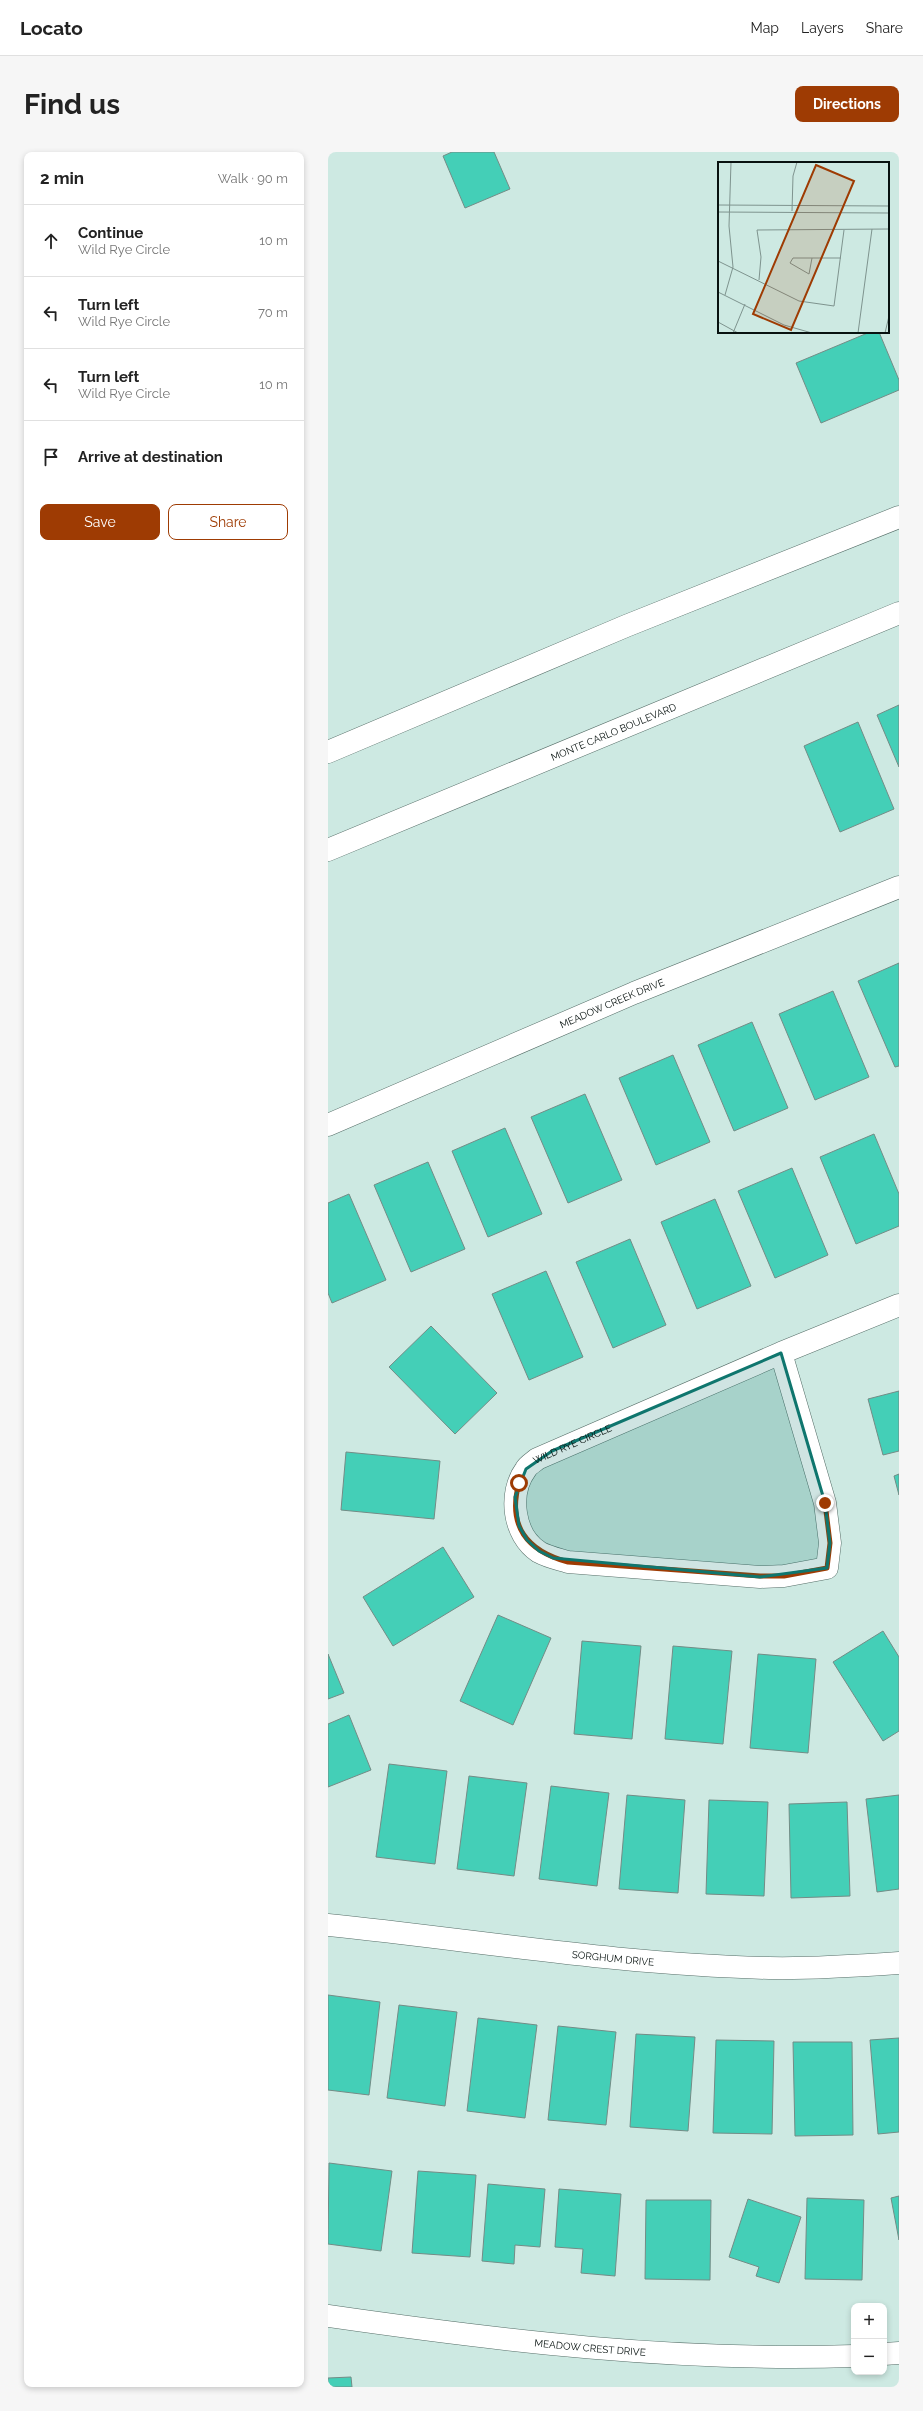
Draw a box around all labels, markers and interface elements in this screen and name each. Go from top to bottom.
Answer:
text: Locato [20,17,83,39]
text: Map [751,20,779,36]
text: Layers [801,20,844,36]
text: Share [866,20,903,36]
button: Directions [795,86,899,122]
text: Find us [24,88,120,121]
inset map [718,162,889,333]
text: 2 min [40,168,84,188]
text: Walk · 90 m [218,171,288,186]
text: Continue [78,224,143,242]
icon: ahead [40,230,62,252]
text: 10 m [259,233,288,248]
text: Wild Rye Circle [78,242,170,257]
text: Turn left [78,296,139,314]
icon: left [40,302,62,324]
text: 70 m [258,305,288,320]
text: Wild Rye Circle [78,314,170,329]
text: Turn left [78,368,139,386]
icon: left [40,374,62,396]
text: 10 m [259,377,288,392]
text: Wild Rye Circle [78,386,170,401]
icon: arrive [40,446,62,468]
text: Arrive at destination [78,448,223,466]
button: Save [40,504,160,540]
button: Share [168,504,288,540]
street label: MONTE CARLO BOULEVARD [549,701,678,762]
street label: MEADOW CREEK DRIVE [558,976,666,1030]
street label: WILD RYE CIRCLE [531,1422,613,1466]
route start [510,1474,528,1492]
route end [816,1494,834,1512]
street label: SORGHUM DRIVE [571,1948,655,1967]
map controls [851,2303,887,2375]
button: + [851,2303,887,2339]
street label: MEADOW CREST DRIVE [534,2337,646,2357]
button: − [851,2339,887,2375]

